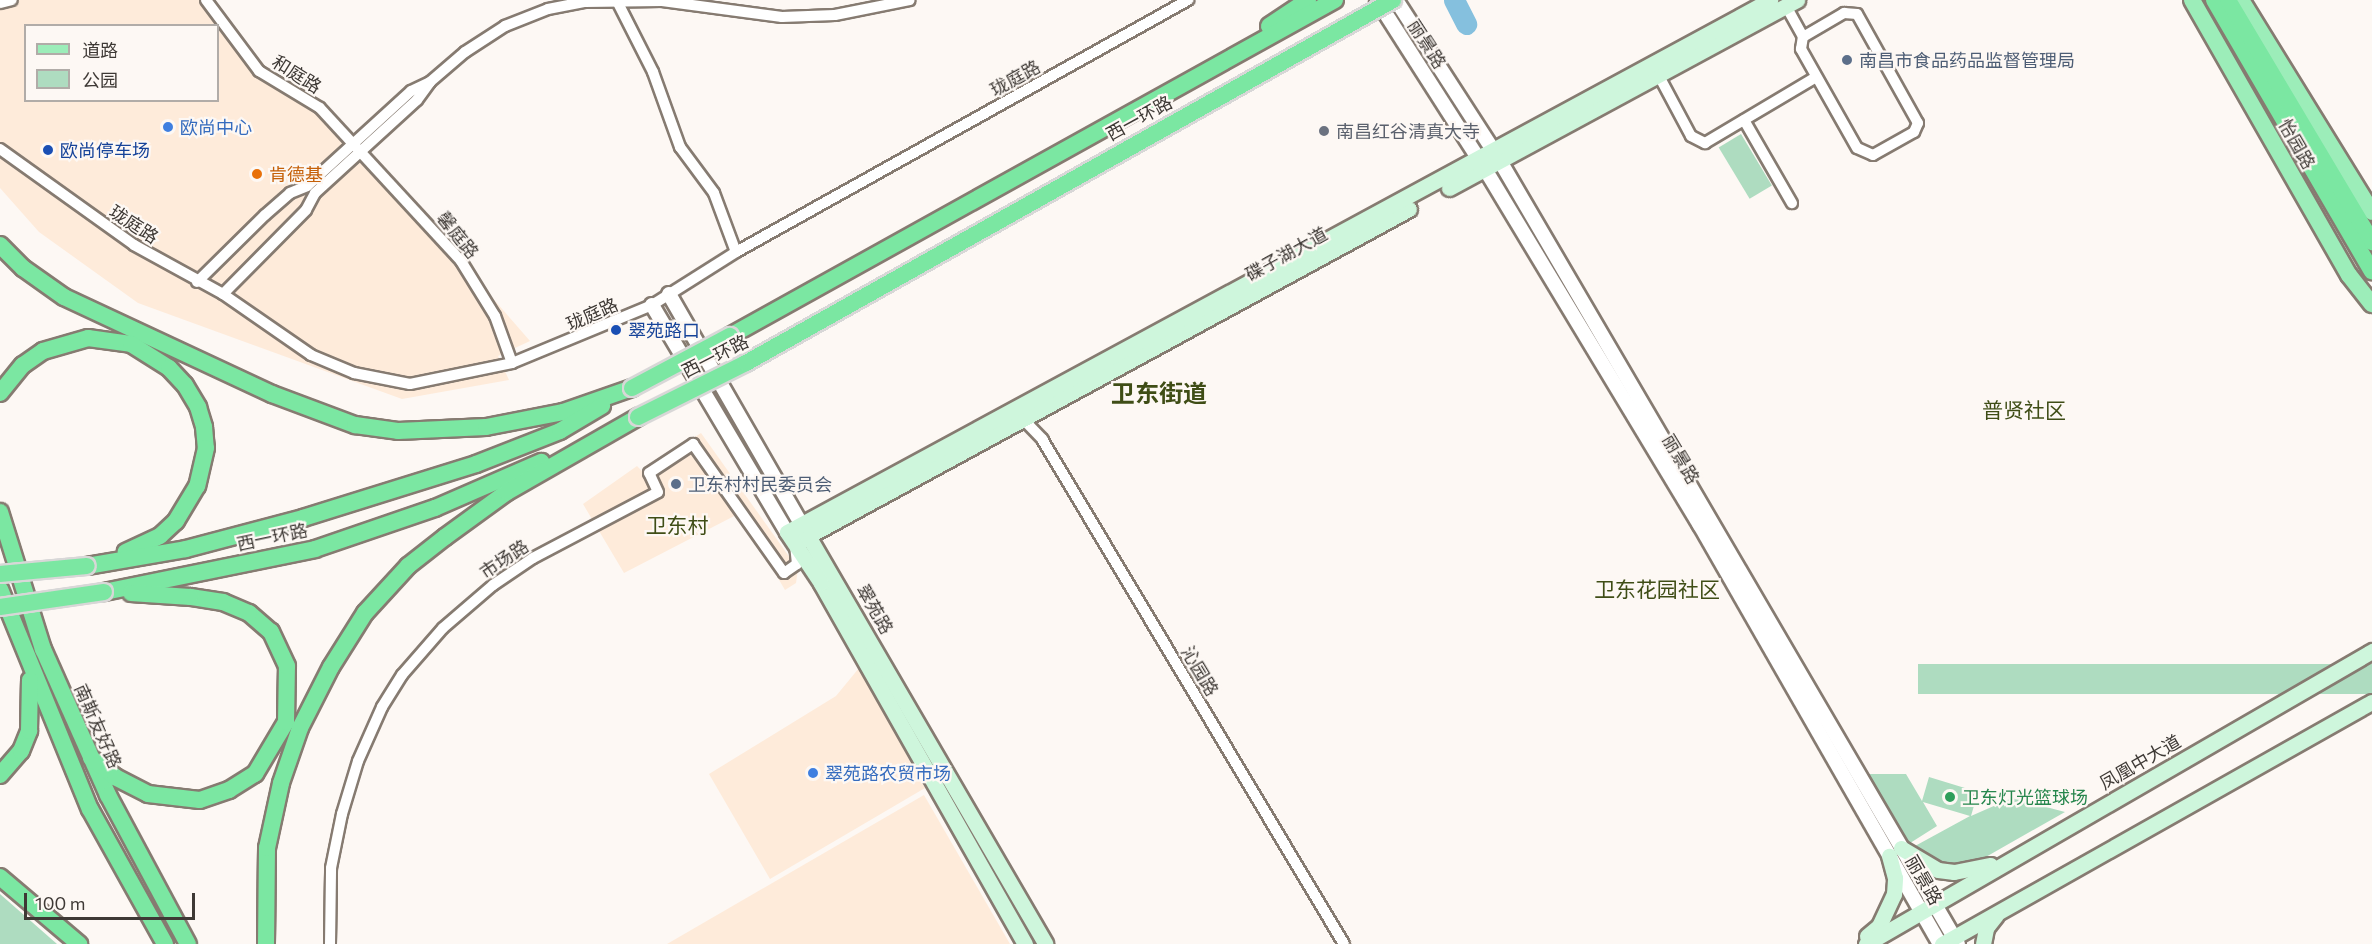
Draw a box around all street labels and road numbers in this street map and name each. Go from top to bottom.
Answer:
street label: 丽景路 [1403,15,1451,73]
street label: 和庭路 [268,51,326,97]
street label: 珑庭路 [986,55,1044,101]
street label: 西一环路 [1102,91,1176,145]
street label: 怡园路 [2274,115,2320,173]
street label: 珑庭路 [105,200,163,248]
street label: 馨庭路 [433,207,483,263]
street label: 碟子湖大道 [1241,223,1331,285]
street label: 珑庭路 [563,293,621,335]
street label: 西一环路 [678,330,752,382]
street label: 丽景路 [1658,430,1704,488]
street label: 西一环路 [235,519,309,555]
street label: 市场路 [476,535,532,583]
street label: 翠苑路 [852,580,898,638]
street label: 沁园路 [1177,642,1223,700]
street label: 南斯友好路 [70,680,126,772]
street label: 凤凰中大道 [2096,730,2184,794]
street label: 丽景路 [1901,851,1947,909]

